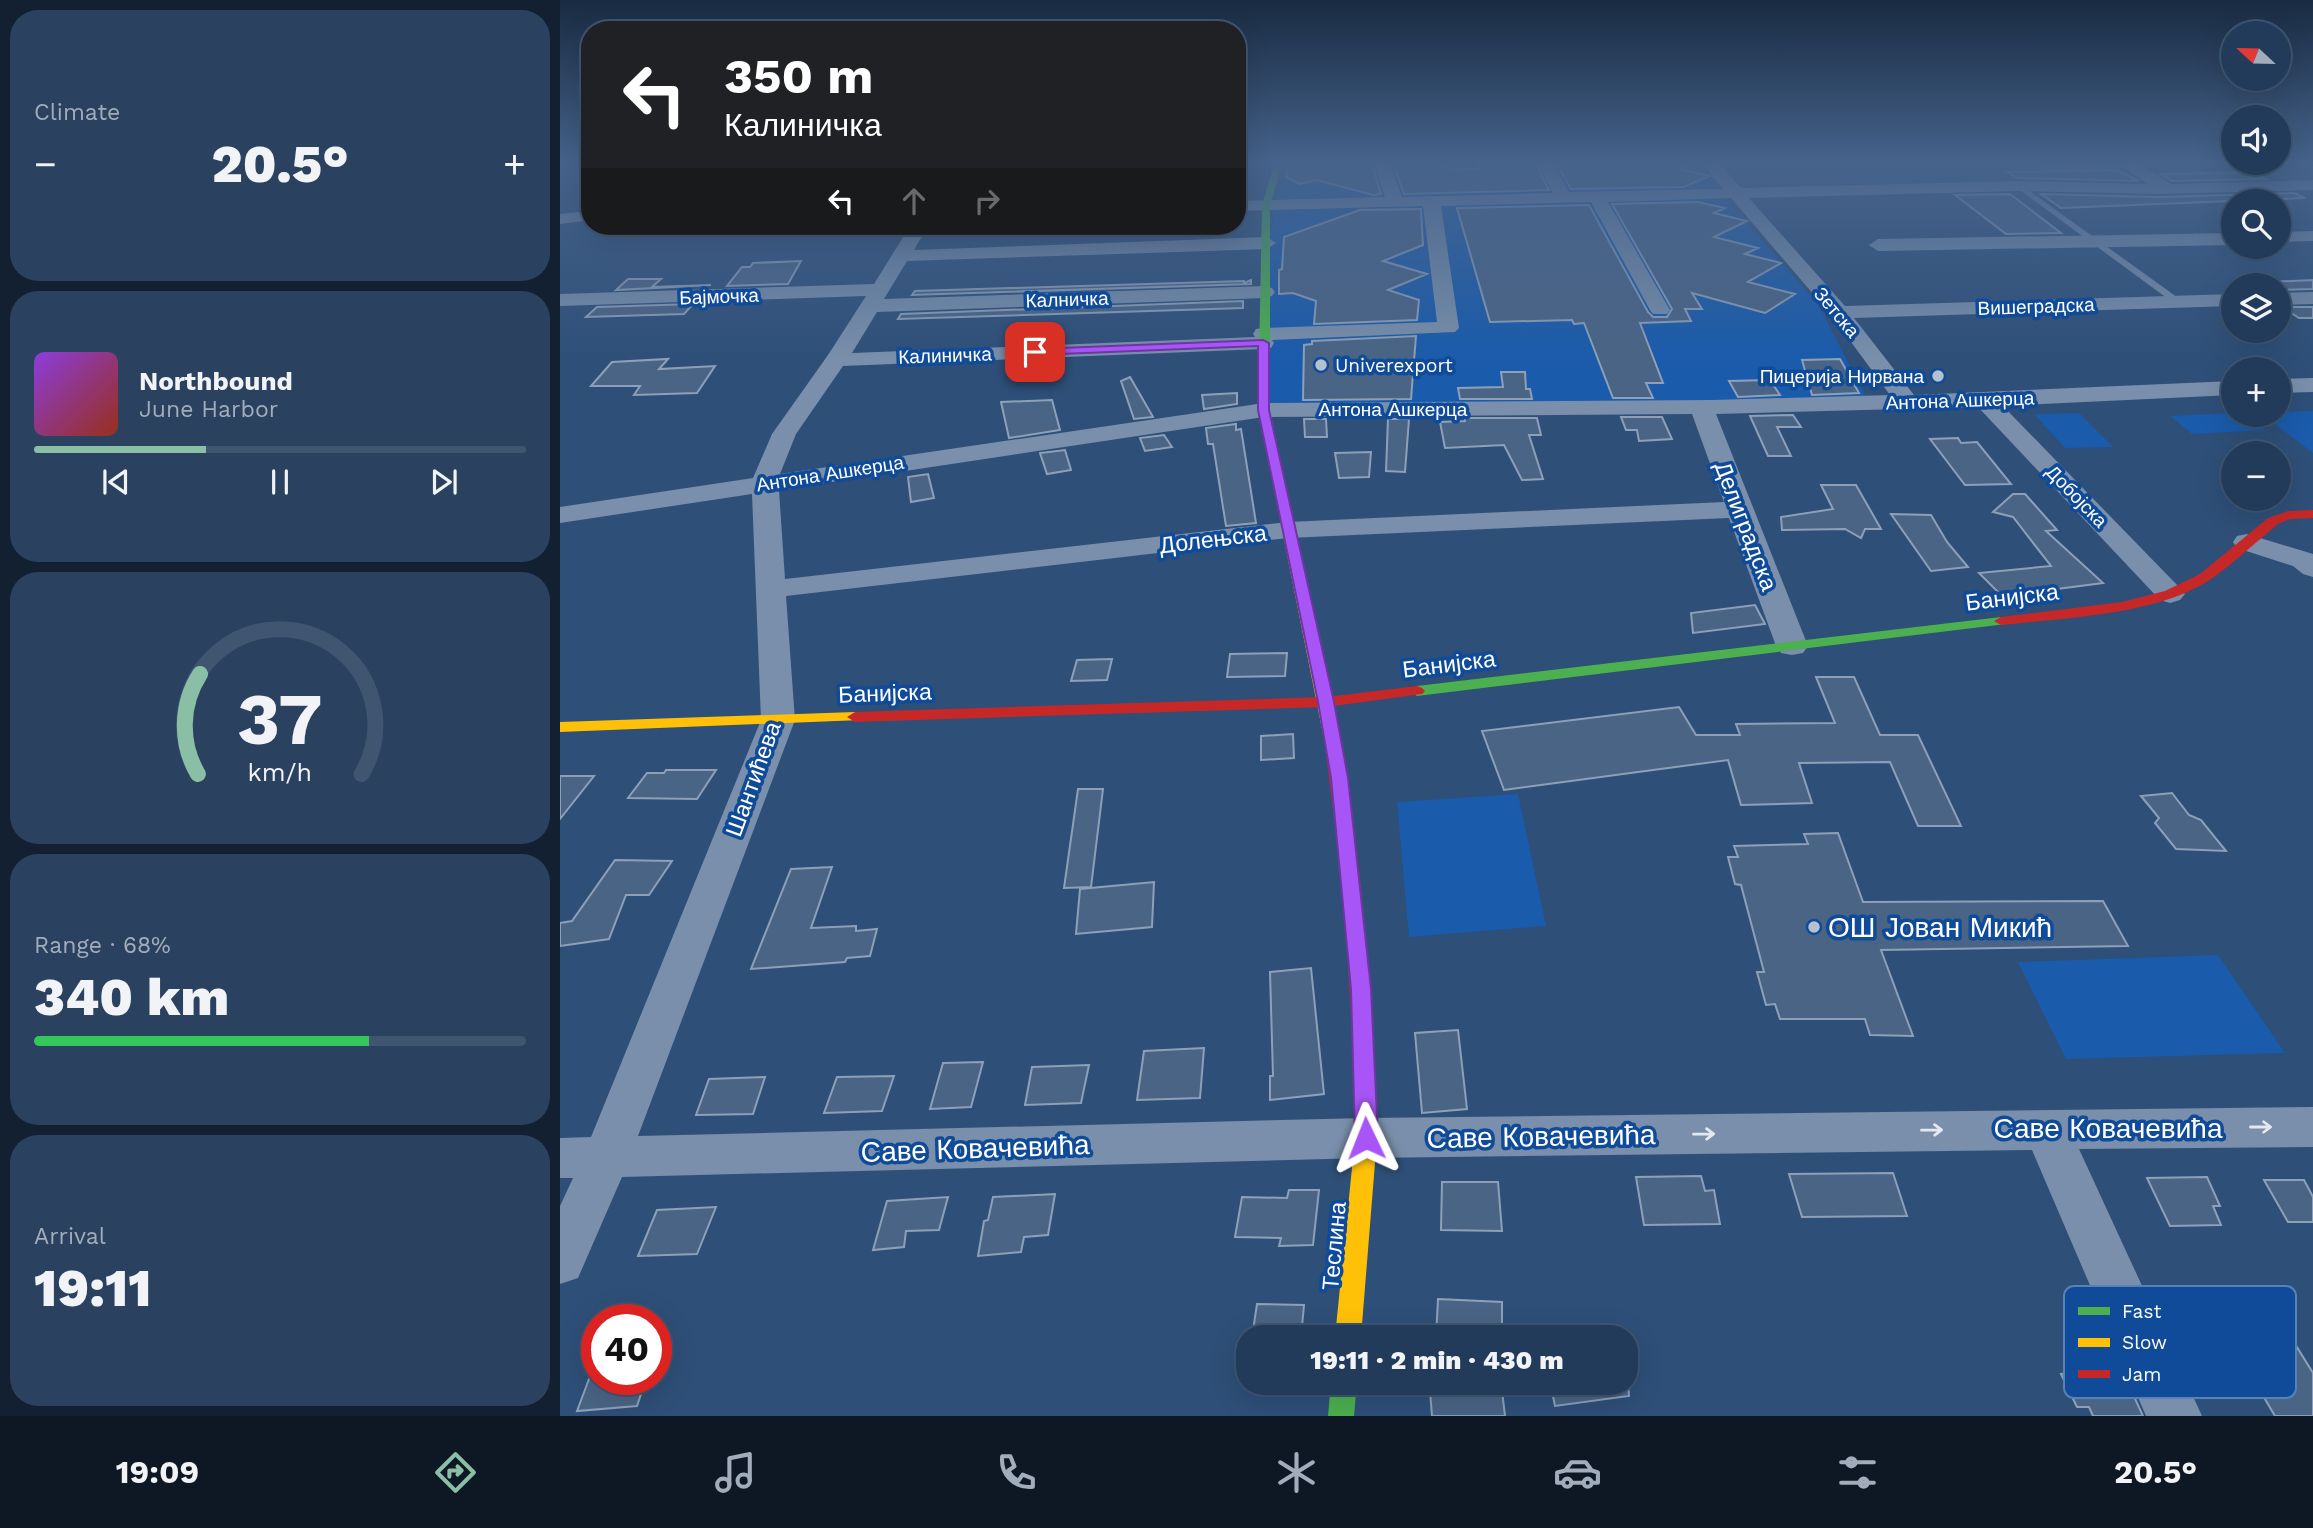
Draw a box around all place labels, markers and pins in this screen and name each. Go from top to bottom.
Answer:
pin [1005,322,1065,382]
place label: Univerexport [1335,354,1453,377]
marker: Univerexport [1313,357,1329,373]
place label: Пицерија Нирвана [1760,365,1924,388]
marker: Пицерија Нирвана [1930,368,1946,384]
place label: ОШ Јован Микић [1828,911,2052,944]
marker: ОШ Јован Микић [1806,919,1822,935]

